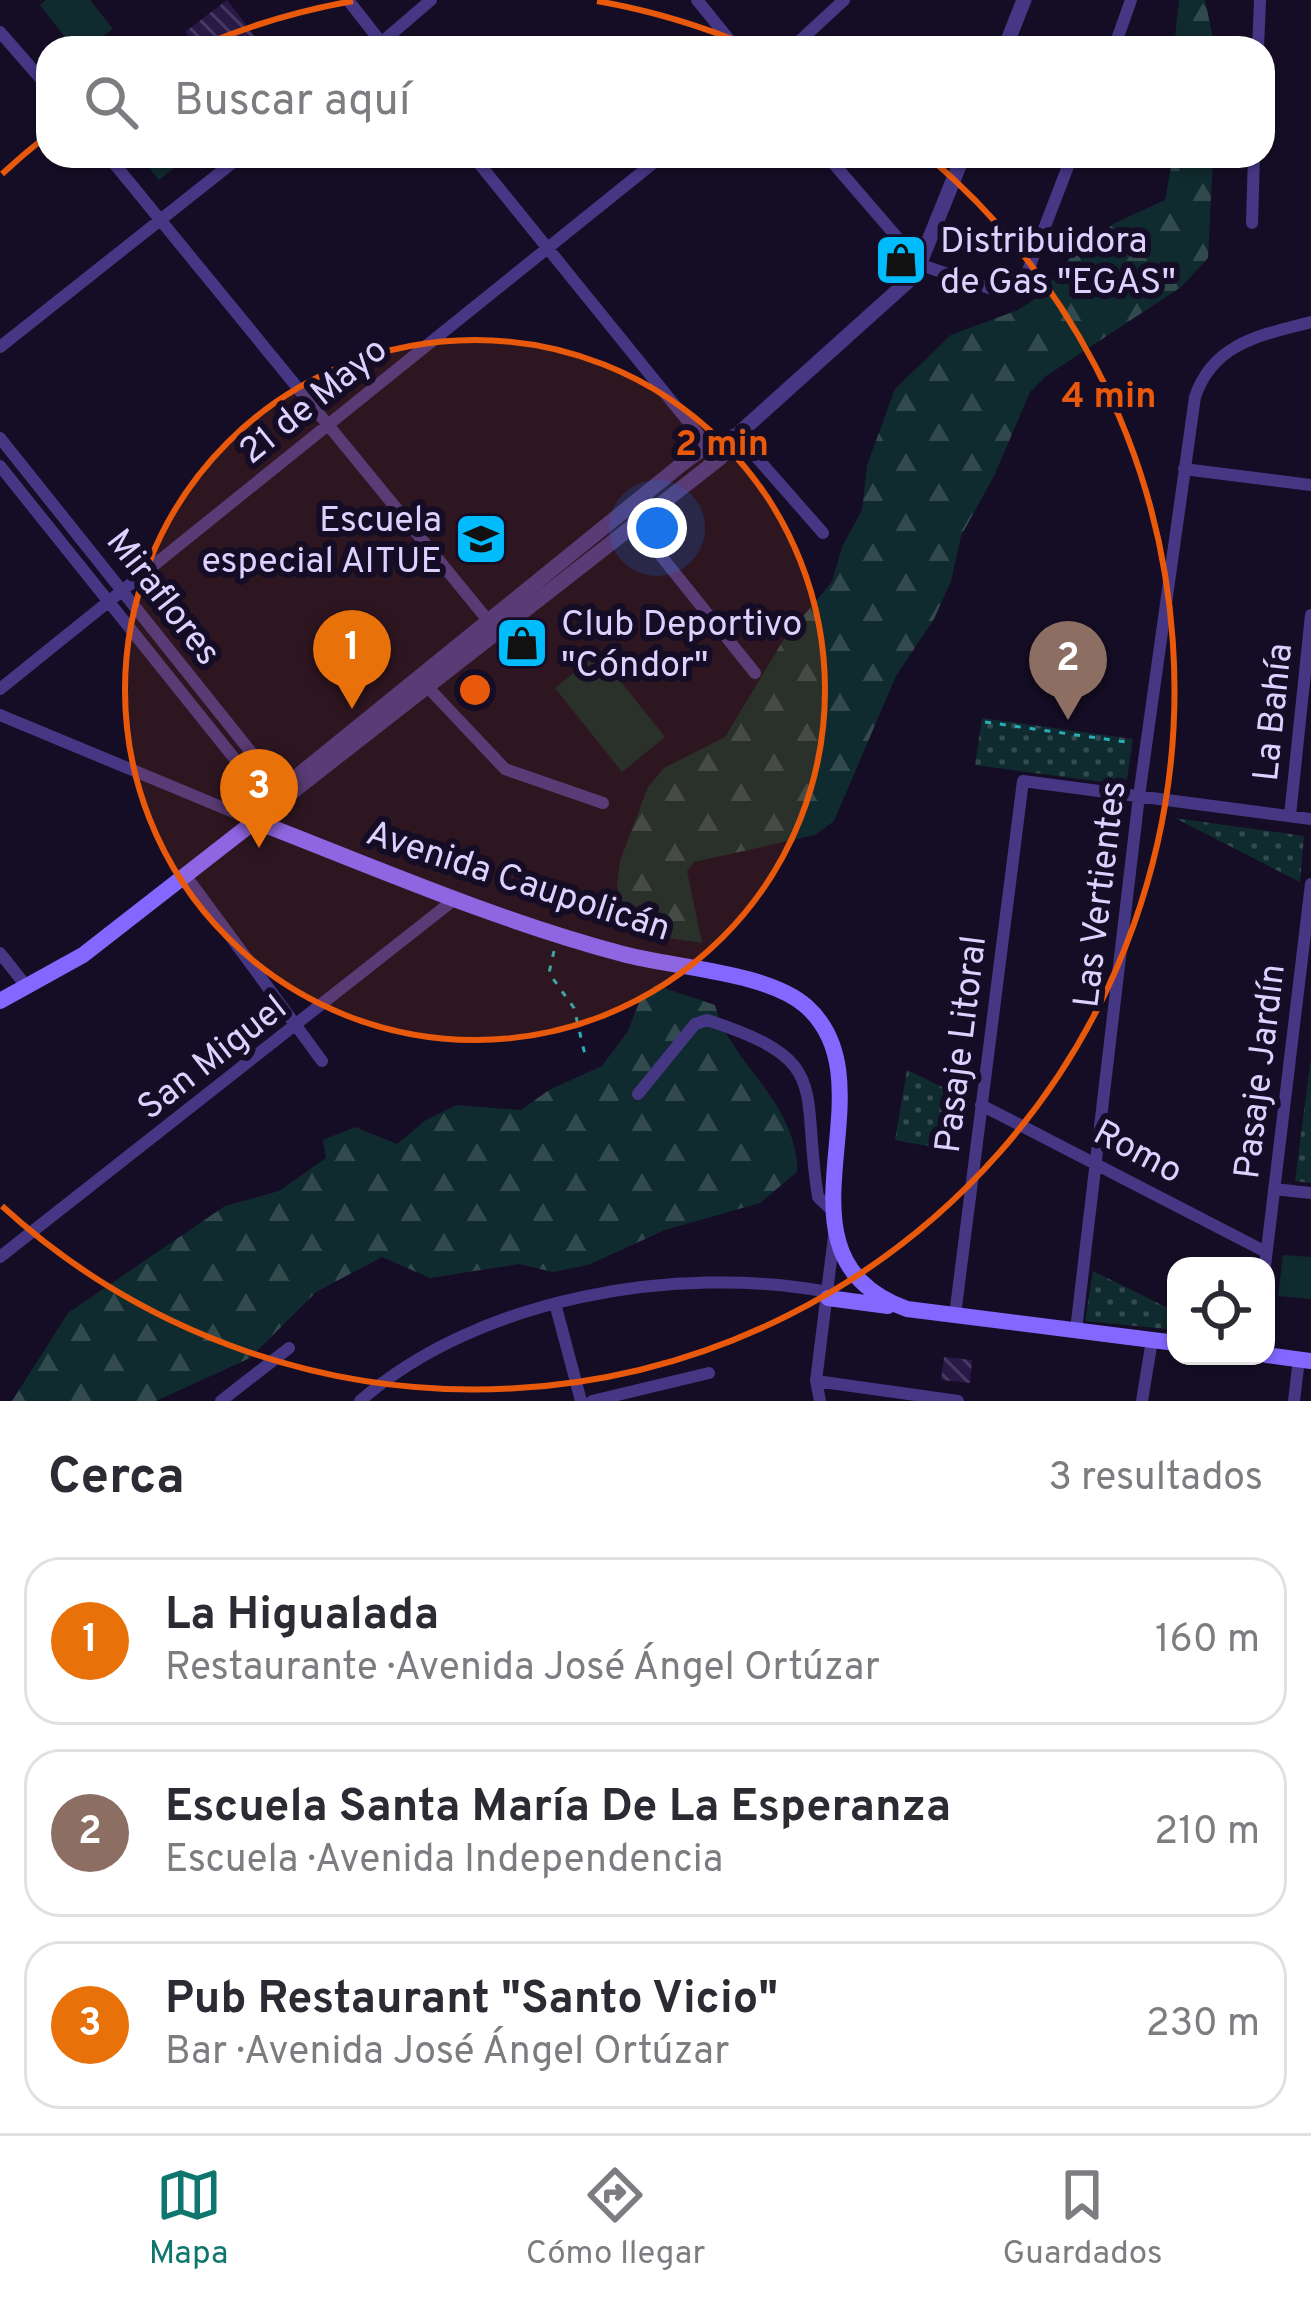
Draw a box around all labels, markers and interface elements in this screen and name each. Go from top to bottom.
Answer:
search box [36,36,1275,168]
icon: search [78,69,144,135]
text: Buscar aquí [174,74,410,131]
place label: Distribuidora de Gas "EGAS" [940,220,1176,307]
shop icon: Distribuidora de Gas "EGAS" [873,232,929,288]
street label: 21 de Mayo [231,328,398,476]
text: 4 min [1061,375,1157,421]
text: 2 min [675,423,769,469]
your location [627,498,687,558]
place label: Escuela especial AITUE [202,499,442,586]
school or university icon: Escuela especial AITUE [453,511,509,567]
street label: Miraflores [94,521,229,676]
place label: Club Deportivo "Cóndor" [561,603,802,690]
pin: 1 [313,610,391,709]
shop icon: Club Deportivo "Cóndor" [494,615,550,671]
pin: 2 [1029,621,1107,720]
street label: La Bahía [1245,641,1305,784]
centre of rings [454,669,496,711]
pin: 3 [220,749,298,848]
street label: Las Vertientes [1065,779,1139,1010]
street label: Avenida Caupolicán [360,812,676,954]
street label: Pasaje Litoral [927,933,999,1156]
street label: Pasaje Jardín [1226,961,1298,1182]
street label: San Miguel [130,987,297,1132]
street label: Romo [1085,1111,1189,1196]
map controls [1167,1257,1275,1365]
button: locate [1167,1257,1275,1365]
text: Cerca [48,1447,185,1512]
text: 3 resultados [1048,1455,1263,1504]
text: La Higualada [165,1588,439,1645]
text: 1 [82,1617,98,1666]
text: 160 m [1155,1617,1260,1666]
text: Restaurante · Avenida José Ángel Ortúzar [165,1645,880,1694]
text: Escuela Santa María De La Esperanza [165,1780,951,1837]
text: 2 [78,1809,102,1858]
text: 210 m [1154,1809,1260,1858]
text: Escuela · Avenida Independencia [165,1837,723,1886]
text: Pub Restaurant "Santo Vicio" [165,1972,778,2029]
text: 3 [78,2001,102,2050]
text: 230 m [1146,2001,1260,2050]
text: Bar · Avenida José Ángel Ortúzar [165,2029,729,2078]
tab: Mapa [149,2162,228,2276]
tab: Cómo llegar [526,2162,705,2276]
tab: Guardados [1003,2162,1162,2276]

